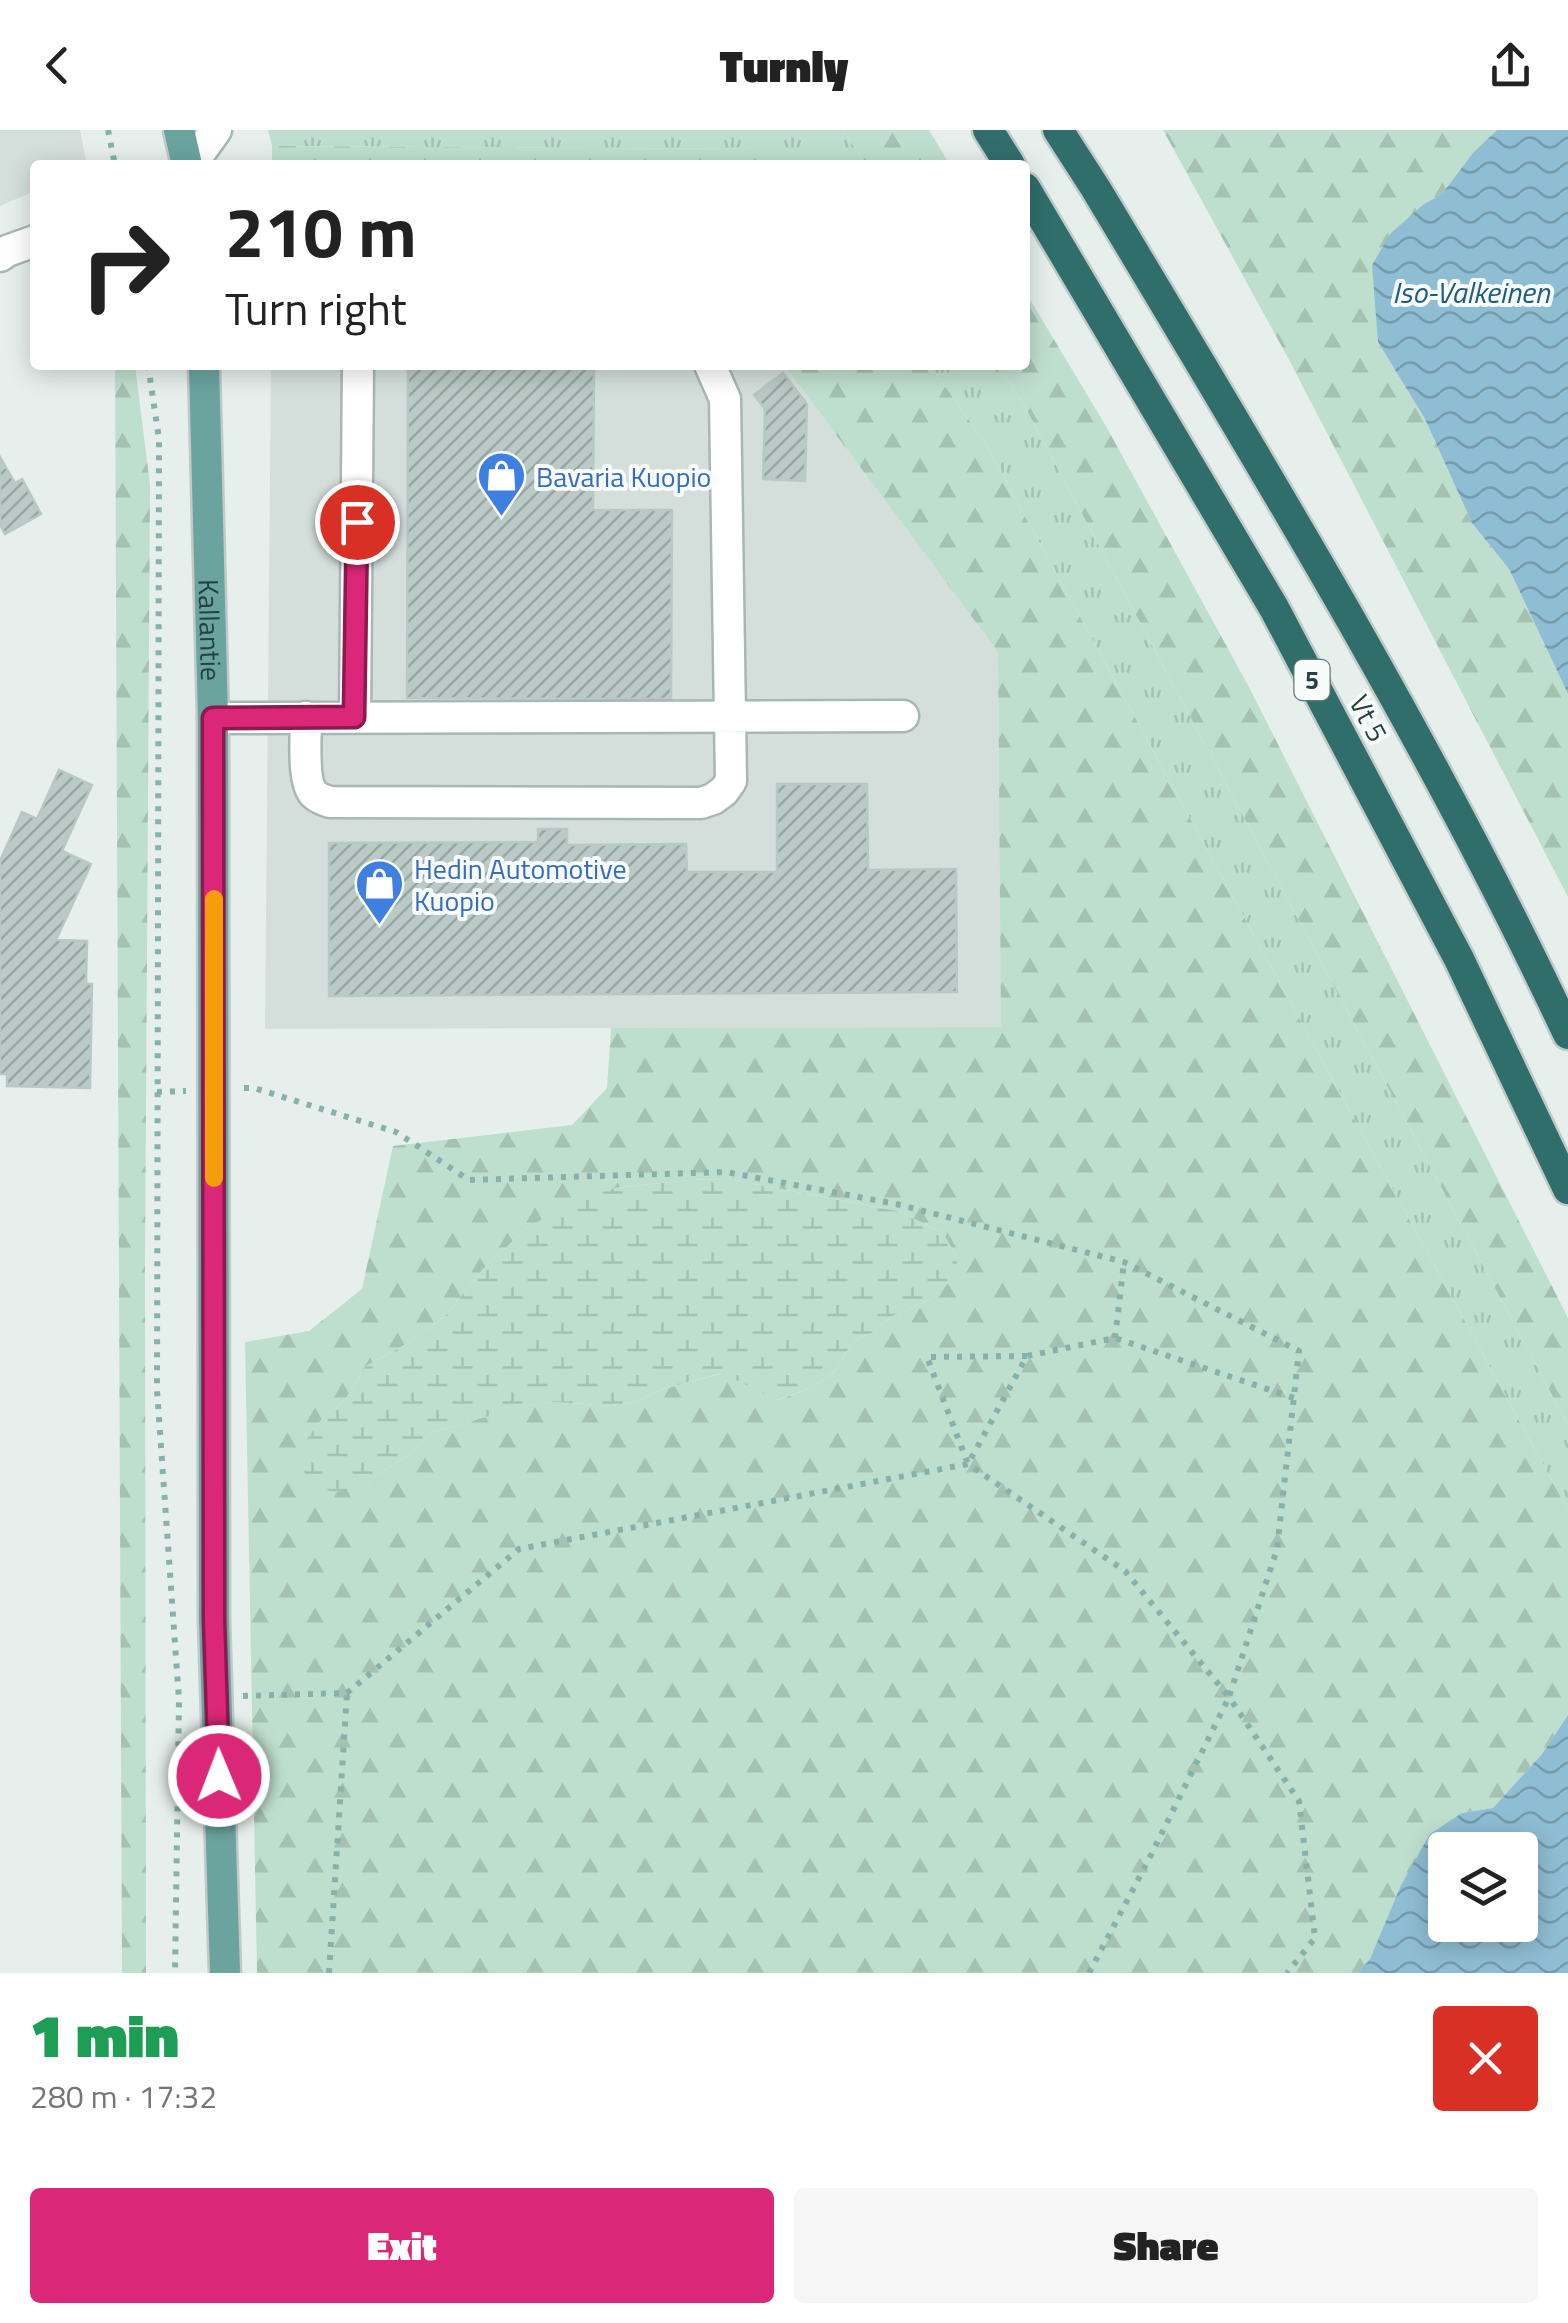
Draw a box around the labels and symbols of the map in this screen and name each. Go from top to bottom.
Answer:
water label: Iso-Valkeinen [1392,269,1551,315]
shop icon: Bavaria Kuopio [475,450,527,518]
place label: Bavaria Kuopio [536,455,711,498]
pin [315,480,400,565]
street label: Kallantie [188,578,234,681]
road number: 5 [1294,660,1330,700]
street label: Vt 5 [1339,687,1399,749]
place label: Hedin Automotive Kuopio [414,847,627,922]
shop icon: Hedin Automotive Kuopio [353,858,405,926]
position arrow [167,1724,271,1828]

